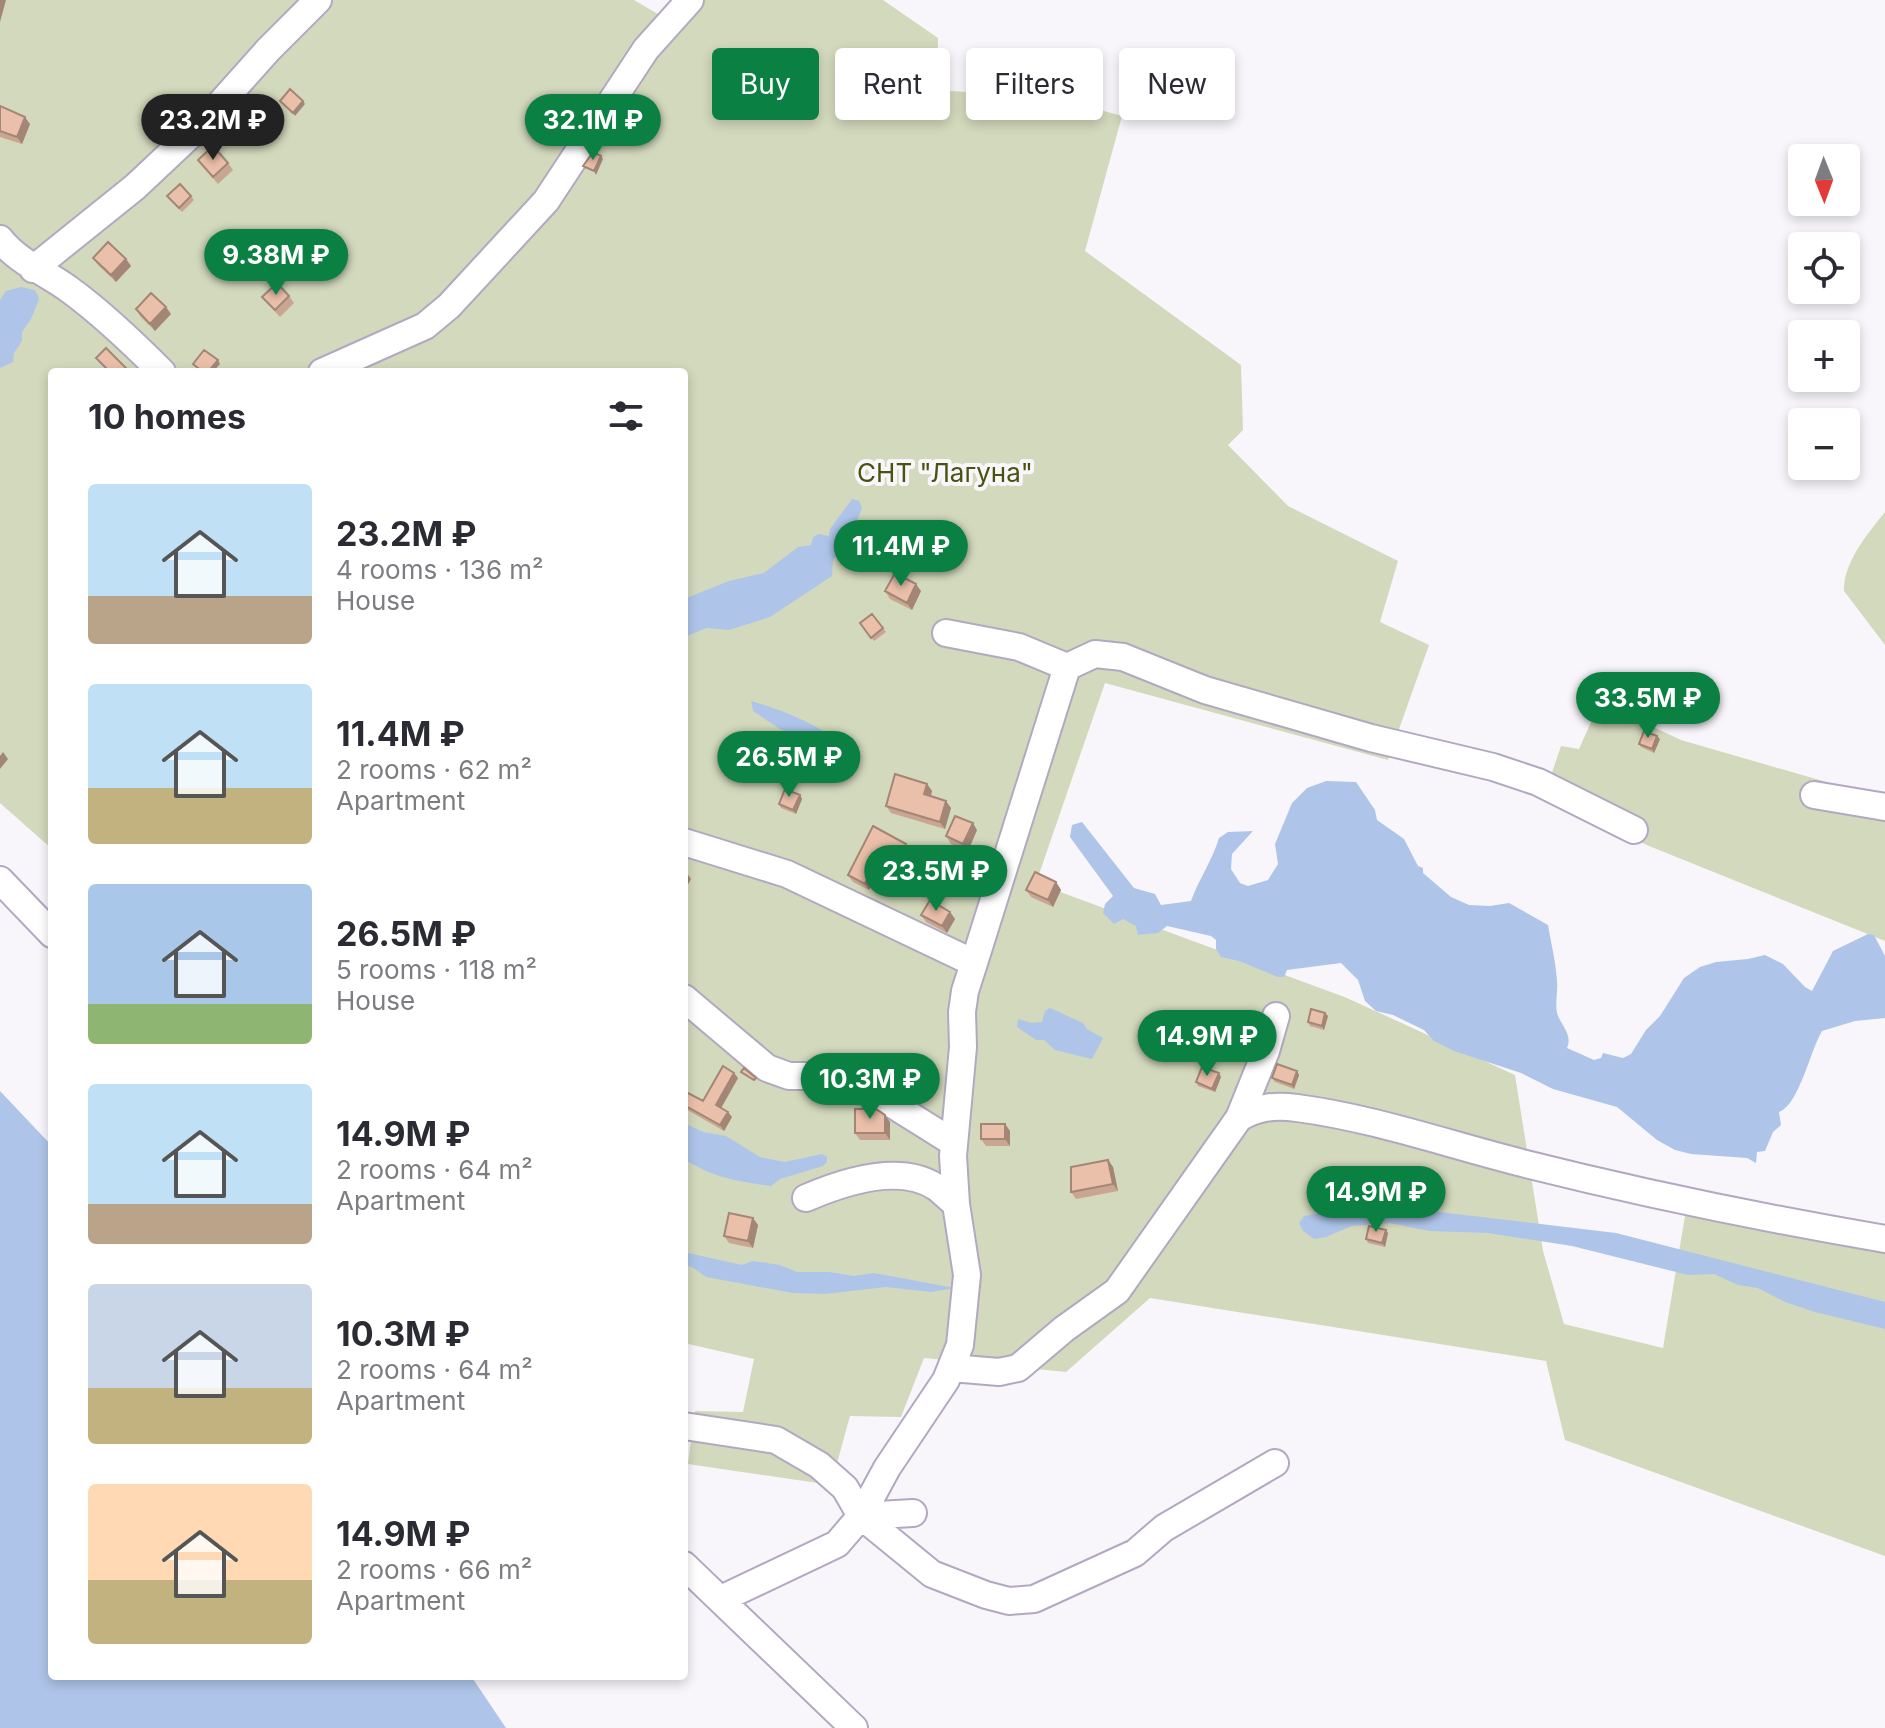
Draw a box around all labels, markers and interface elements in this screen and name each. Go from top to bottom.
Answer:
chip: Buy [712,48,819,120]
chip: Rent [835,48,950,120]
chip: Filters [966,48,1103,120]
chip: New [1119,48,1235,120]
pin: 23.2M ₽ [139,94,287,162]
pin: 32.1M ₽ [519,94,667,162]
text: 23.2M ₽ [159,104,267,135]
text: 32.1M ₽ [543,104,643,135]
north arrow [1788,144,1860,216]
map controls [1788,144,1860,480]
pin: 9.38M ₽ [202,229,350,297]
button: locate [1788,232,1860,304]
text: 9.38M ₽ [222,239,330,270]
button: + [1788,320,1860,392]
icon: filters [604,394,648,438]
text: 10 homes [88,396,246,437]
button: − [1788,408,1860,480]
park label: СНТ "Лагуна" [857,457,1033,488]
text: 23.2M ₽ [336,513,476,554]
icon: home [152,516,248,612]
pin: 11.4M ₽ [827,520,975,588]
text: 11.4M ₽ [852,530,950,561]
text: 4 rooms · 136 m² [336,554,544,585]
text: House [336,585,415,616]
pin: 33.5M ₽ [1574,672,1722,740]
text: 33.5M ₽ [1594,682,1702,713]
text: 11.4M ₽ [336,713,465,754]
icon: home [152,716,248,812]
pin: 26.5M ₽ [715,731,863,799]
text: 26.5M ₽ [735,741,843,772]
text: 2 rooms · 62 m² [336,754,532,785]
text: Apartment [336,785,465,816]
pin: 23.5M ₽ [862,845,1010,913]
text: 23.5M ₽ [882,855,990,886]
text: 26.5M ₽ [336,913,476,954]
icon: home [152,916,248,1012]
text: 5 rooms · 118 m² [336,954,537,985]
text: House [336,985,415,1016]
pin: 14.9M ₽ [1133,1010,1281,1078]
text: 14.9M ₽ [1156,1020,1258,1051]
pin: 10.3M ₽ [796,1053,944,1121]
text: 10.3M ₽ [819,1063,921,1094]
text: 14.9M ₽ [336,1113,470,1154]
icon: home [152,1116,248,1212]
text: 2 rooms · 64 m² [336,1154,533,1185]
pin: 14.9M ₽ [1302,1166,1450,1234]
text: 14.9M ₽ [1325,1176,1427,1207]
text: Apartment [336,1185,465,1216]
text: 10.3M ₽ [336,1313,470,1354]
icon: home [152,1316,248,1412]
text: 2 rooms · 64 m² [336,1354,533,1385]
text: Apartment [336,1385,465,1416]
text: 14.9M ₽ [336,1513,470,1554]
icon: home [152,1516,248,1612]
text: 2 rooms · 66 m² [336,1554,532,1585]
text: Apartment [336,1585,465,1616]

